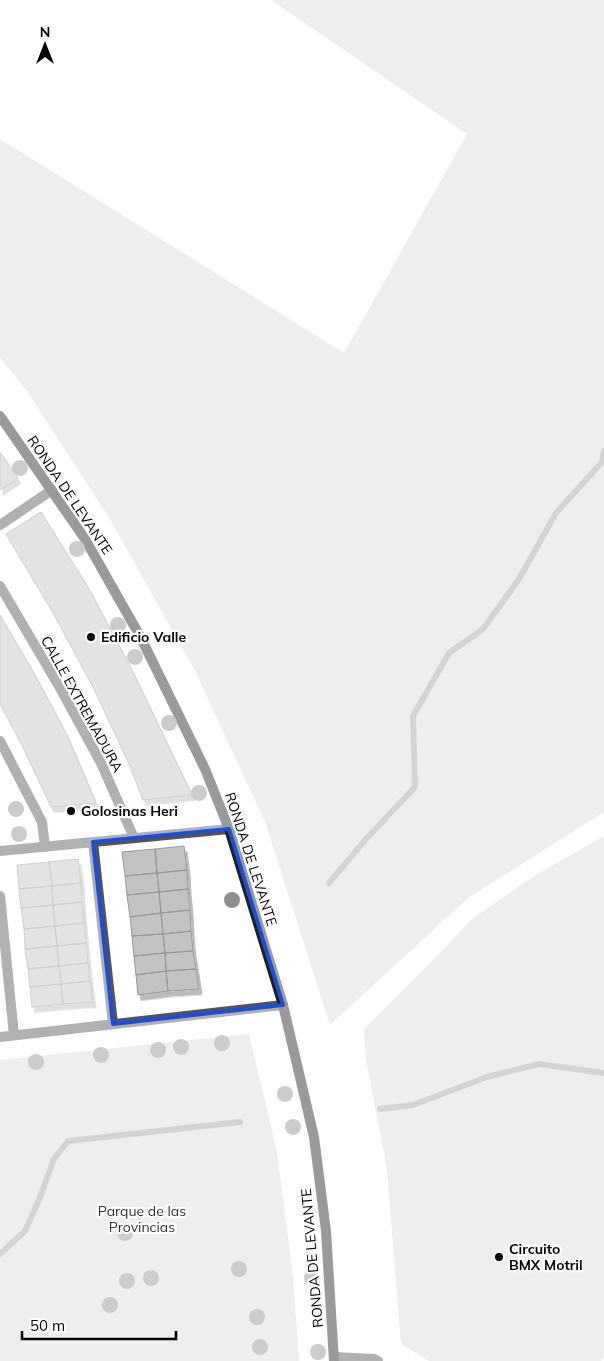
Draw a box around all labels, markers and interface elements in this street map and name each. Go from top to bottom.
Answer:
north arrow [20,20,70,70]
text: N [40,23,50,41]
street label: RONDA DE LEVANTE [23,432,117,558]
place label: Edificio Valle [101,628,186,646]
marker: Edificio Valle [85,631,97,643]
street label: CALLE EXTREMADURA [37,633,127,776]
street label: RONDA DE LEVANTE [221,790,281,928]
place label: Golosinas Heri [81,802,178,820]
marker: Golosinas Heri [65,805,77,817]
street label: RONDA DE LEVANTE [297,1188,327,1328]
park label: Parque de las Provincias [98,1202,186,1236]
place label: Circuito BMX Motril [509,1240,583,1274]
marker: Circuito BMX Motril [493,1251,505,1263]
scale bar [22,1308,176,1340]
text: 50 m [30,1316,65,1335]

